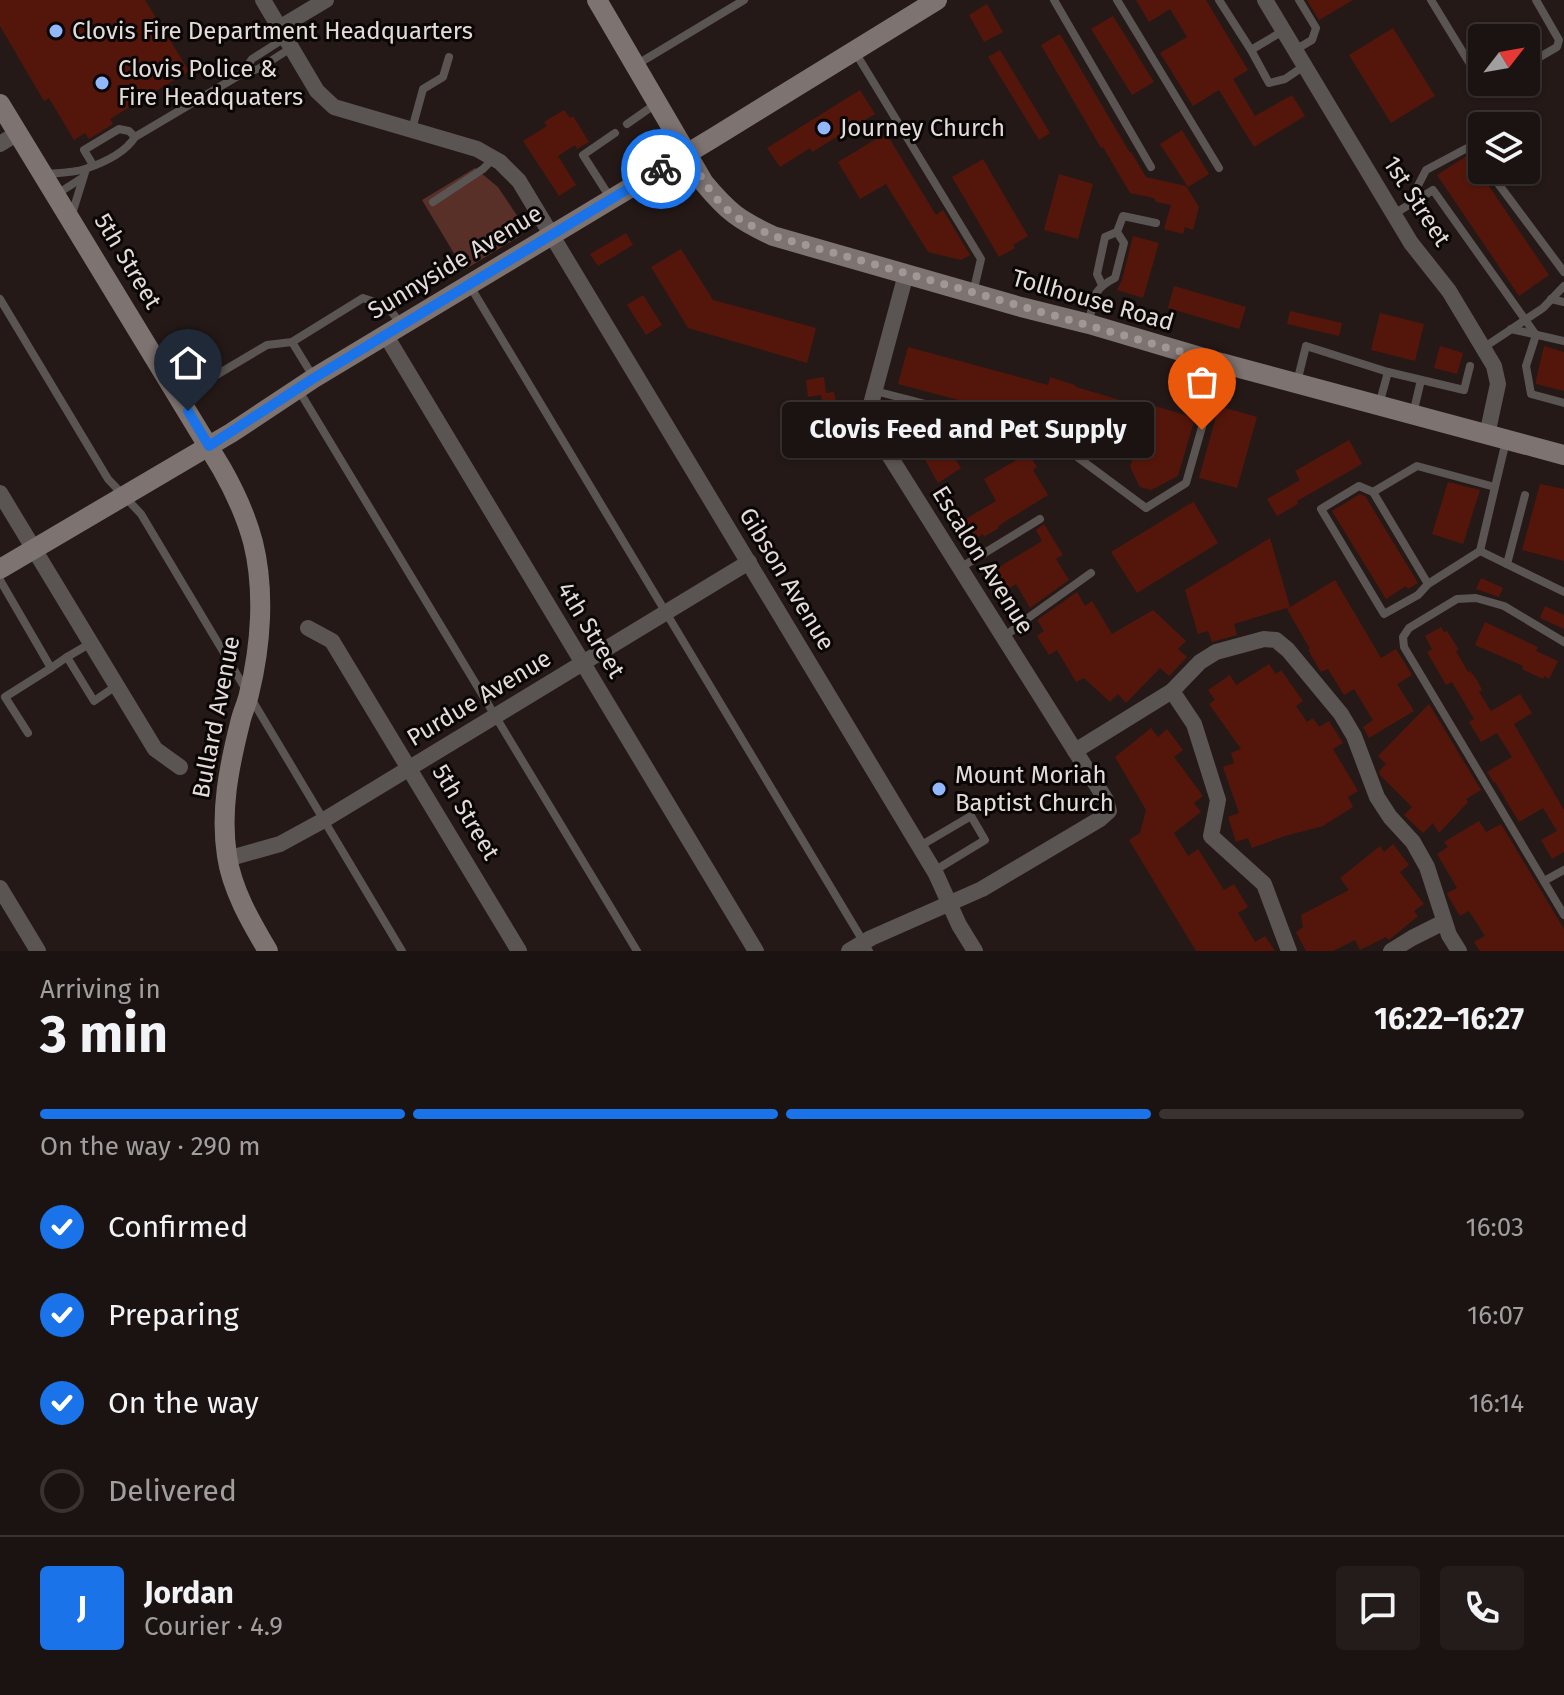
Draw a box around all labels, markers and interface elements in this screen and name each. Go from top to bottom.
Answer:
place label: Clovis Fire Department Headquarters [72,17,473,45]
marker: Clovis Fire Department Headquarters [47,22,65,40]
north arrow [1468,24,1540,96]
map controls [1468,24,1540,184]
place label: Clovis Police & Fire Headquaters [118,55,303,111]
marker: Clovis Police & Fire Headquaters [93,74,111,92]
button: layers [1468,112,1540,184]
place label: Journey Church [840,114,1005,142]
marker: Journey Church [815,119,833,137]
courier [621,129,701,209]
icon: bike [639,147,683,191]
street label: 1st Street [1378,151,1457,252]
street label: Sunnyside Avenue [363,199,547,325]
street label: 5th Street [89,208,167,314]
street label: Tollhouse Road [1009,263,1177,337]
pin [154,329,222,411]
icon: home [166,341,210,385]
pin [1168,348,1236,430]
icon: bag [1180,360,1224,404]
callout: Clovis Feed and Pet Supply [782,402,1154,458]
text: Clovis Feed and Pet Supply [810,414,1126,445]
street label: Escalon Avenue [926,481,1040,639]
street label: Gibson Avenue [733,503,841,655]
street label: 4th Street [551,577,631,683]
street label: Bullard Avenue [187,634,245,800]
street label: Purdue Avenue [402,644,556,752]
street label: 5th Street [427,759,505,865]
place label: Mount Moriah Baptist Church [955,761,1114,817]
marker: Mount Moriah Baptist Church [930,780,948,798]
text: Arriving in [40,974,161,1005]
text: 16:22–16:27 [1374,1001,1524,1037]
text: 3 min [40,1003,168,1066]
text: On the way · 290 m [40,1131,261,1162]
icon: check [40,1205,84,1249]
text: Confirmed [108,1209,248,1245]
text: 16:03 [1465,1212,1524,1243]
icon: check [40,1293,84,1337]
text: Preparing [108,1297,239,1333]
text: 16:07 [1467,1300,1524,1331]
icon: check [40,1381,84,1425]
text: On the way [108,1385,259,1421]
text: 16:14 [1469,1388,1524,1419]
text: Delivered [108,1473,237,1509]
button: chat [1336,1566,1420,1650]
button: phone [1440,1566,1524,1650]
text: Jordan [144,1575,234,1611]
text: J [77,1590,87,1626]
text: Courier · 4.9 [144,1611,283,1642]

